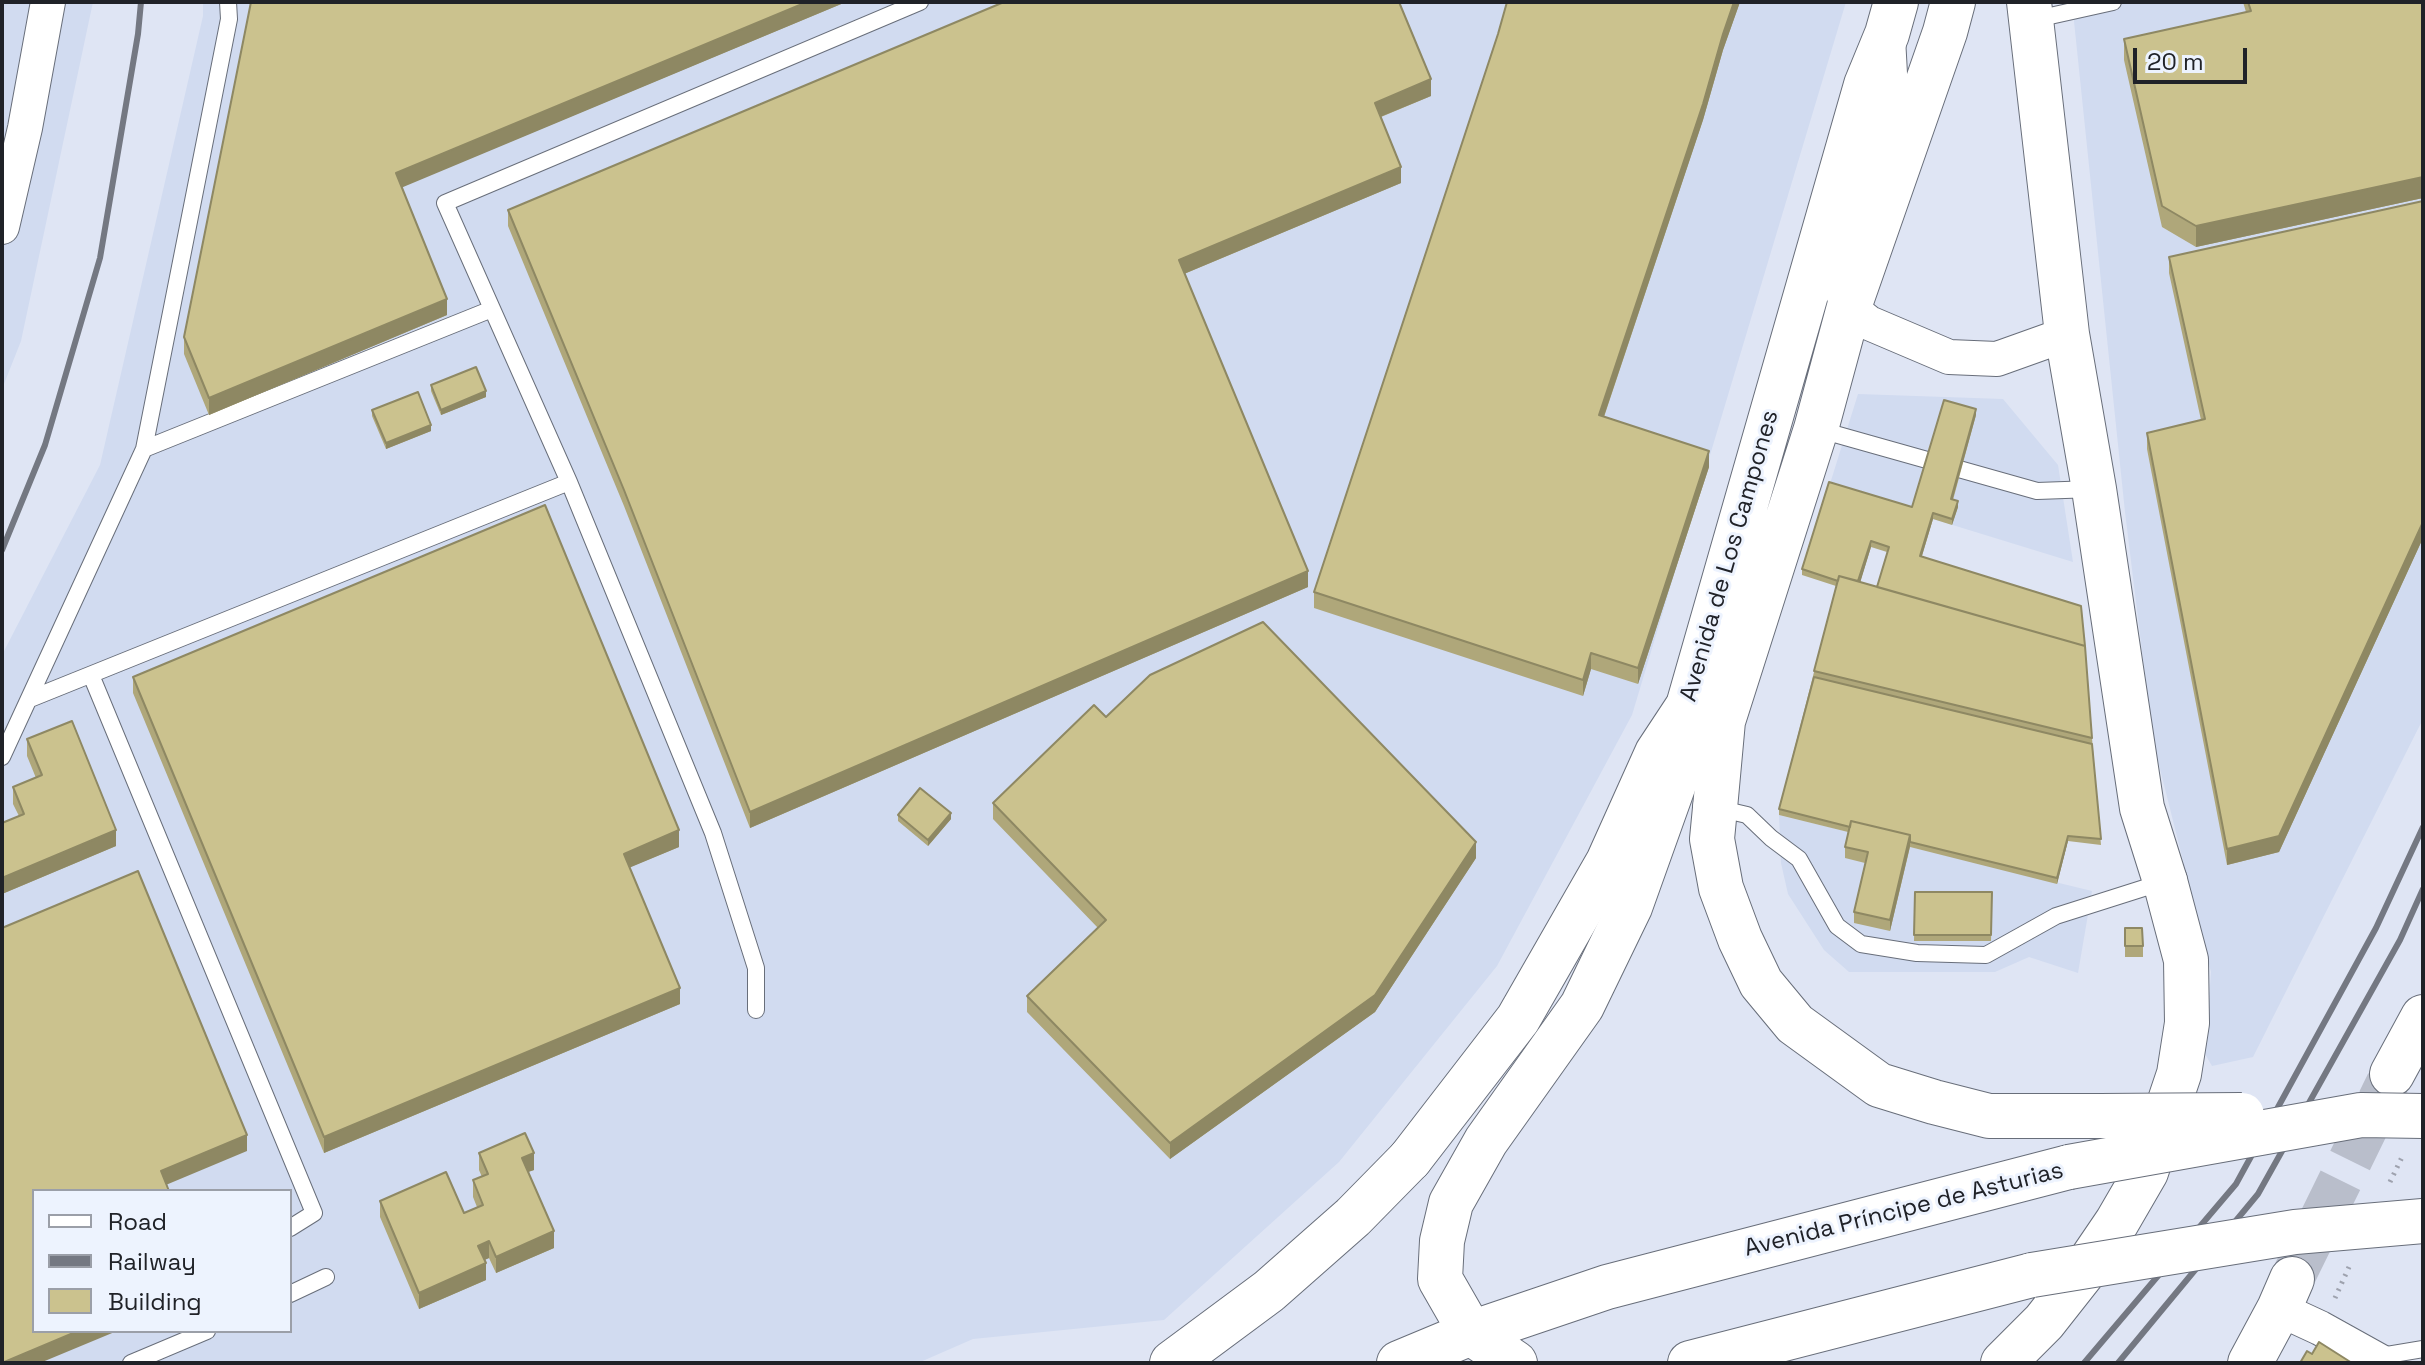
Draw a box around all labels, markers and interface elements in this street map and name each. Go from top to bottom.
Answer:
scale bar [2137,32,2251,82]
text: 20 m [2147,46,2204,77]
street label: Avenida de Los Campones [1675,407,1785,705]
street label: Avenida Príncipe de Asturias [1741,1156,2067,1264]
legend [32,1189,292,1333]
text: Road [108,1206,167,1237]
text: Railway [108,1246,196,1277]
text: Building [108,1286,202,1317]

